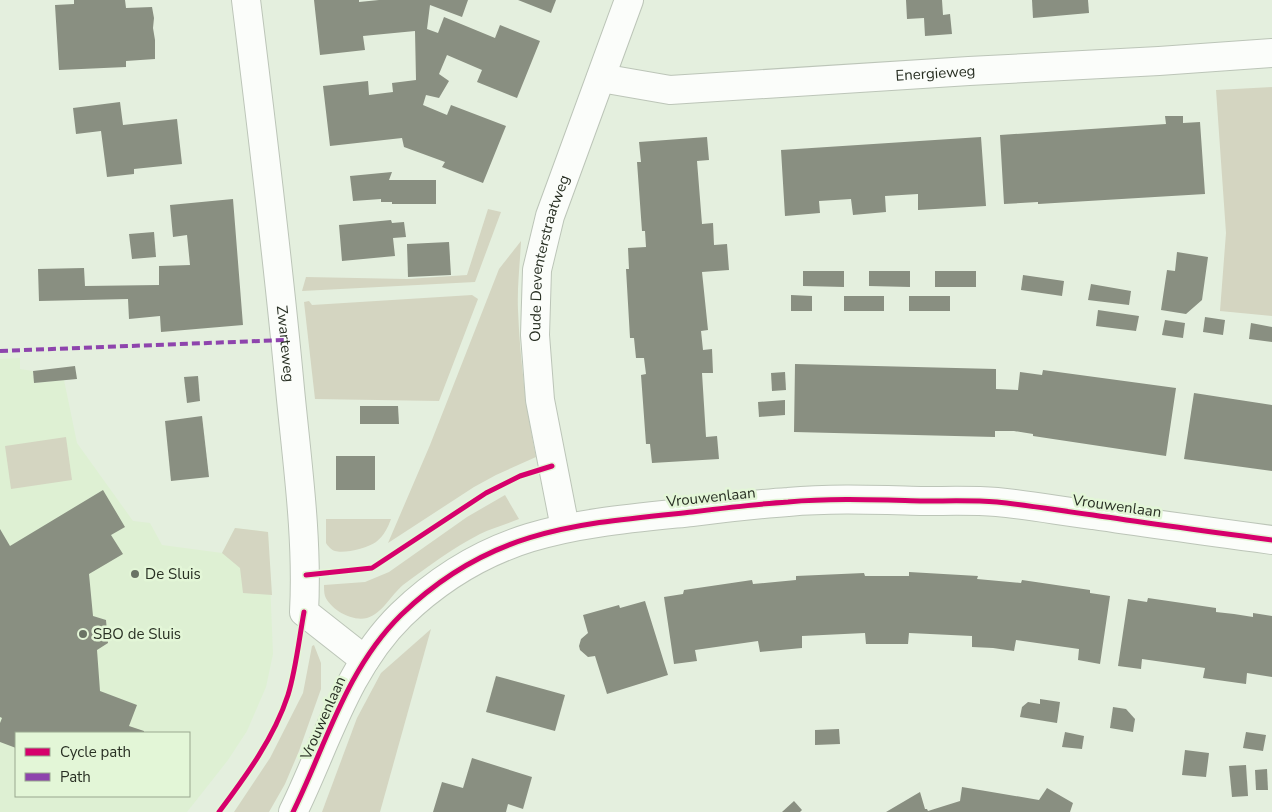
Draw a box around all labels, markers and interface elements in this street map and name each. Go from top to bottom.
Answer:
street label: Energieweg [895,61,976,86]
street label: Oude Deventerstraatweg [525,172,574,343]
street label: Zwarteweg [272,304,299,383]
street label: Vrouwenlaan [665,482,756,512]
street label: Vrouwenlaan [1070,490,1163,522]
place label: De Sluis [145,564,201,584]
marker: De Sluis [129,568,141,580]
place label: SBO de Sluis [93,624,181,644]
marker: SBO de Sluis [77,628,89,640]
street label: Vrouwenlaan [295,673,350,764]
legend [15,732,190,797]
text: Cycle path [60,742,131,762]
text: Path [60,767,91,787]

